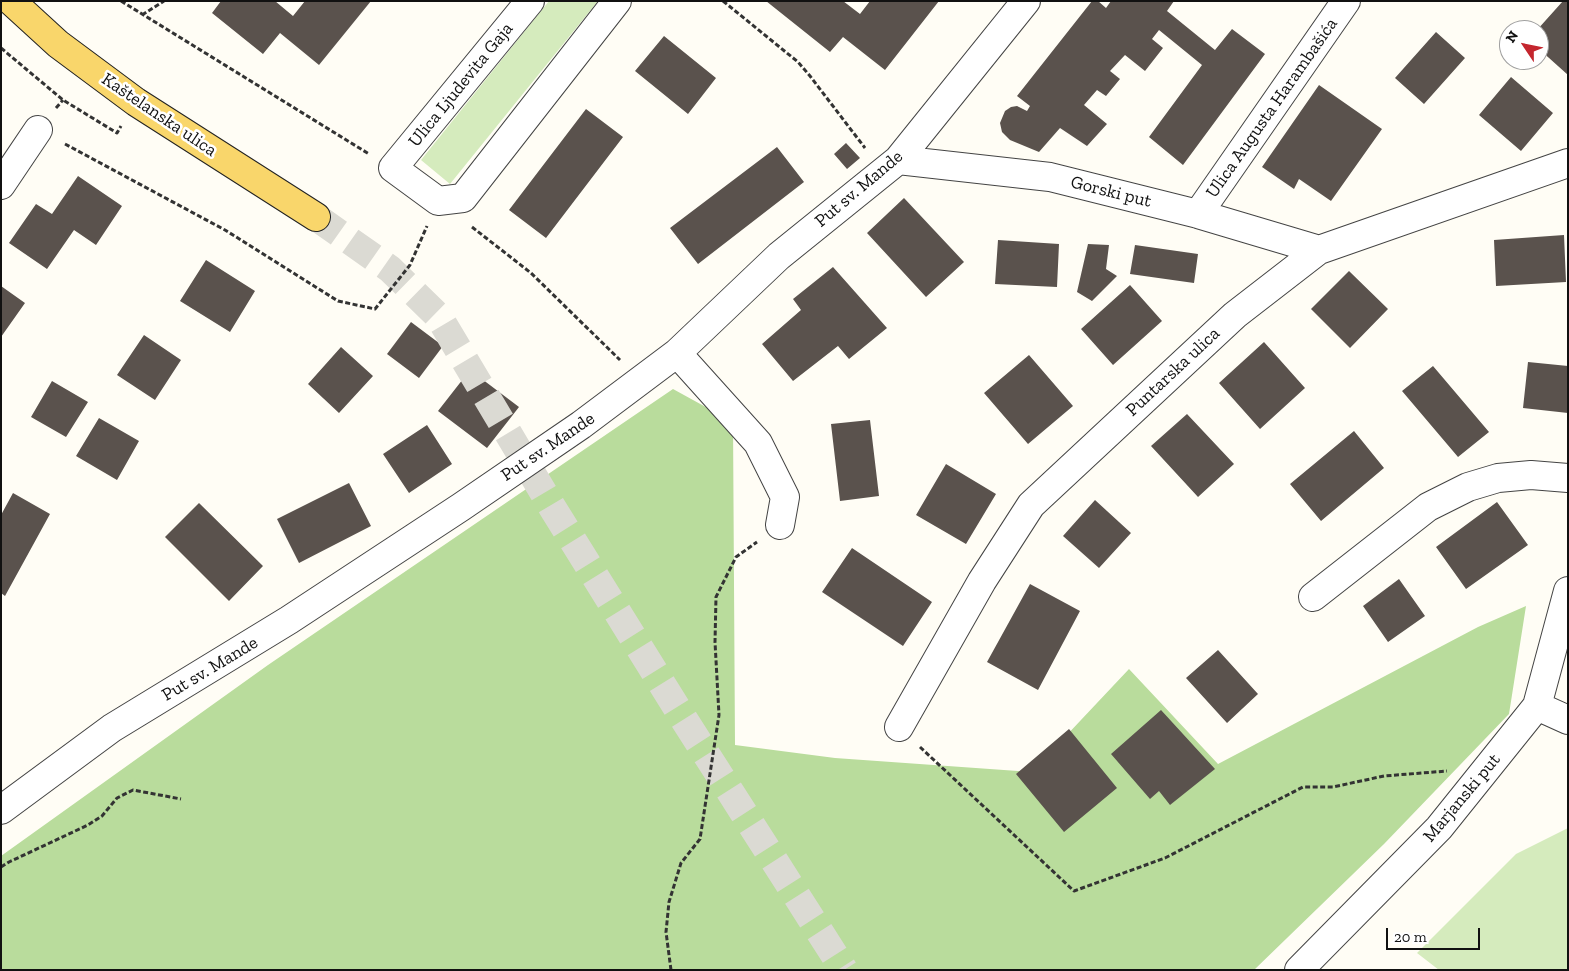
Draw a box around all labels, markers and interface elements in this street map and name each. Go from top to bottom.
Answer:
street label: Ulica Augusta Harambašića [1202,14,1342,202]
street label: Ulica Ljudevita Gaja [404,18,518,152]
north arrow [1499,20,1549,70]
text: N [1502,28,1522,46]
street label: Kaštelanska ulica [97,69,221,161]
street label: Put sv. Mande [811,146,907,232]
street label: Gorski put [1068,172,1154,212]
street label: Puntarska ulica [1122,323,1224,421]
street label: Put sv. Mande [497,408,599,486]
street label: Put sv. Mande [158,632,262,706]
street label: Marjanski put [1419,749,1505,847]
scale bar [1389,918,1483,950]
text: 20 m [1394,928,1427,946]

